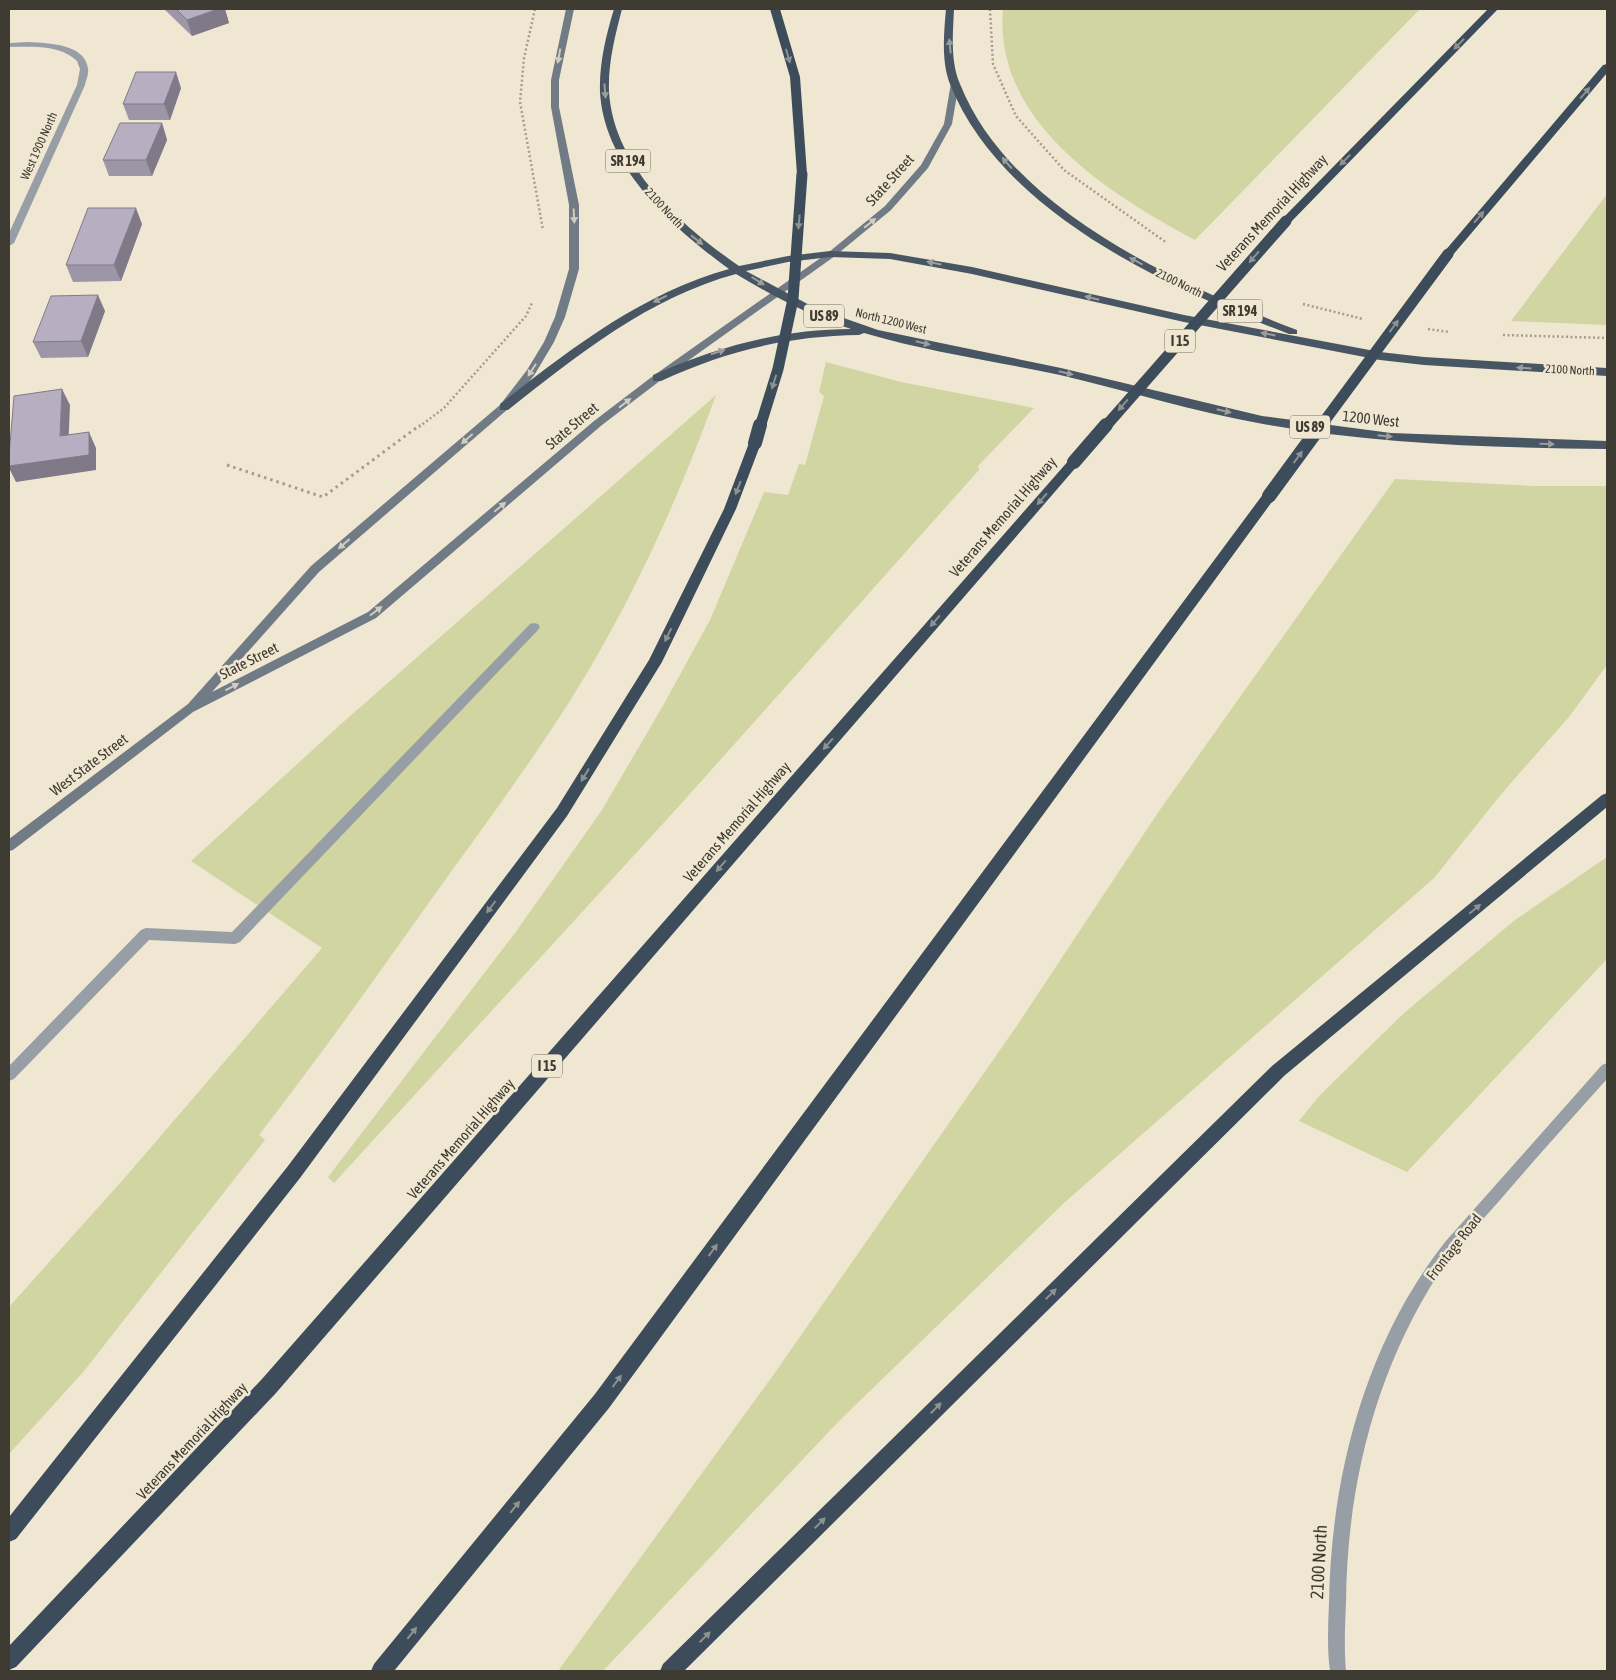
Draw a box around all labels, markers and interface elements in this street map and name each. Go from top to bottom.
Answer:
one-way arrow [1453,37,1465,49]
one-way arrow [946,38,954,54]
one-way arrow [785,48,793,63]
one-way arrow [554,49,562,65]
one-way arrow [601,83,609,99]
one-way arrow [1579,88,1591,100]
street label: West 1900 North [18,110,60,182]
road number: SR 194 [606,150,650,172]
street label: State Street [862,150,917,209]
street label: Veterans Memorial Highway [1213,151,1330,275]
one-way arrow [1339,154,1351,166]
one-way arrow [1001,157,1013,169]
street label: 2100 North [642,185,686,231]
one-way arrow [571,209,579,225]
one-way arrow [1474,210,1485,223]
one-way arrow [795,215,803,231]
one-way arrow [863,218,876,229]
one-way arrow [690,234,703,245]
one-way arrow [1248,251,1259,264]
one-way arrow [1128,257,1143,265]
one-way arrow [926,259,941,267]
street label: 2100 North [1154,266,1204,300]
one-way arrow [751,277,764,286]
one-way arrow [1085,294,1100,302]
one-way arrow [653,295,668,303]
road number: SR 194 [1218,300,1262,322]
road number: US 89 [804,304,844,328]
street label: North 1200 West [854,305,929,337]
one-way arrow [1389,319,1399,333]
road number: I 15 [1165,330,1195,352]
one-way arrow [1260,330,1276,338]
one-way arrow [915,339,930,347]
one-way arrow [711,348,726,356]
street label: 2100 North [1545,362,1595,378]
one-way arrow [527,363,537,376]
one-way arrow [1515,363,1531,371]
one-way arrow [1059,369,1074,377]
one-way arrow [769,375,777,390]
one-way arrow [618,397,631,408]
street label: State Street [542,399,601,453]
one-way arrow [1117,399,1129,411]
one-way arrow [1217,407,1232,415]
street label: 1200 West [1342,407,1400,430]
road number: US 89 [1290,416,1330,438]
one-way arrow [1377,432,1393,440]
one-way arrow [461,433,474,444]
one-way arrow [1539,440,1555,448]
one-way arrow [1292,451,1303,464]
street label: Veterans Memorial Highway [946,453,1060,580]
one-way arrow [734,481,741,496]
one-way arrow [1036,492,1047,505]
one-way arrow [494,501,507,512]
one-way arrow [337,539,350,550]
one-way arrow [369,606,382,617]
one-way arrow [929,615,940,628]
one-way arrow [664,628,672,642]
street label: State Street [217,639,281,683]
one-way arrow [225,683,240,691]
street label: West State Street [47,730,131,799]
one-way arrow [822,737,834,749]
street label: Veterans Memorial Highway [680,758,794,885]
one-way arrow [580,768,590,781]
one-way arrow [715,860,727,872]
one-way arrow [486,900,496,914]
one-way arrow [1468,903,1481,914]
road number: I 15 [532,1054,562,1078]
street label: Veterans Memorial Highway [404,1075,518,1202]
street label: Frontage Road [1422,1210,1485,1283]
one-way arrow [708,1243,718,1257]
one-way arrow [1045,1288,1057,1300]
one-way arrow [611,1375,622,1388]
street label: Veterans Memorial Highway [133,1379,250,1503]
one-way arrow [930,1403,942,1415]
one-way arrow [509,1501,520,1514]
one-way arrow [814,1517,826,1529]
street label: 2100 North [1306,1524,1331,1600]
one-way arrow [407,1627,418,1640]
one-way arrow [699,1631,711,1643]

